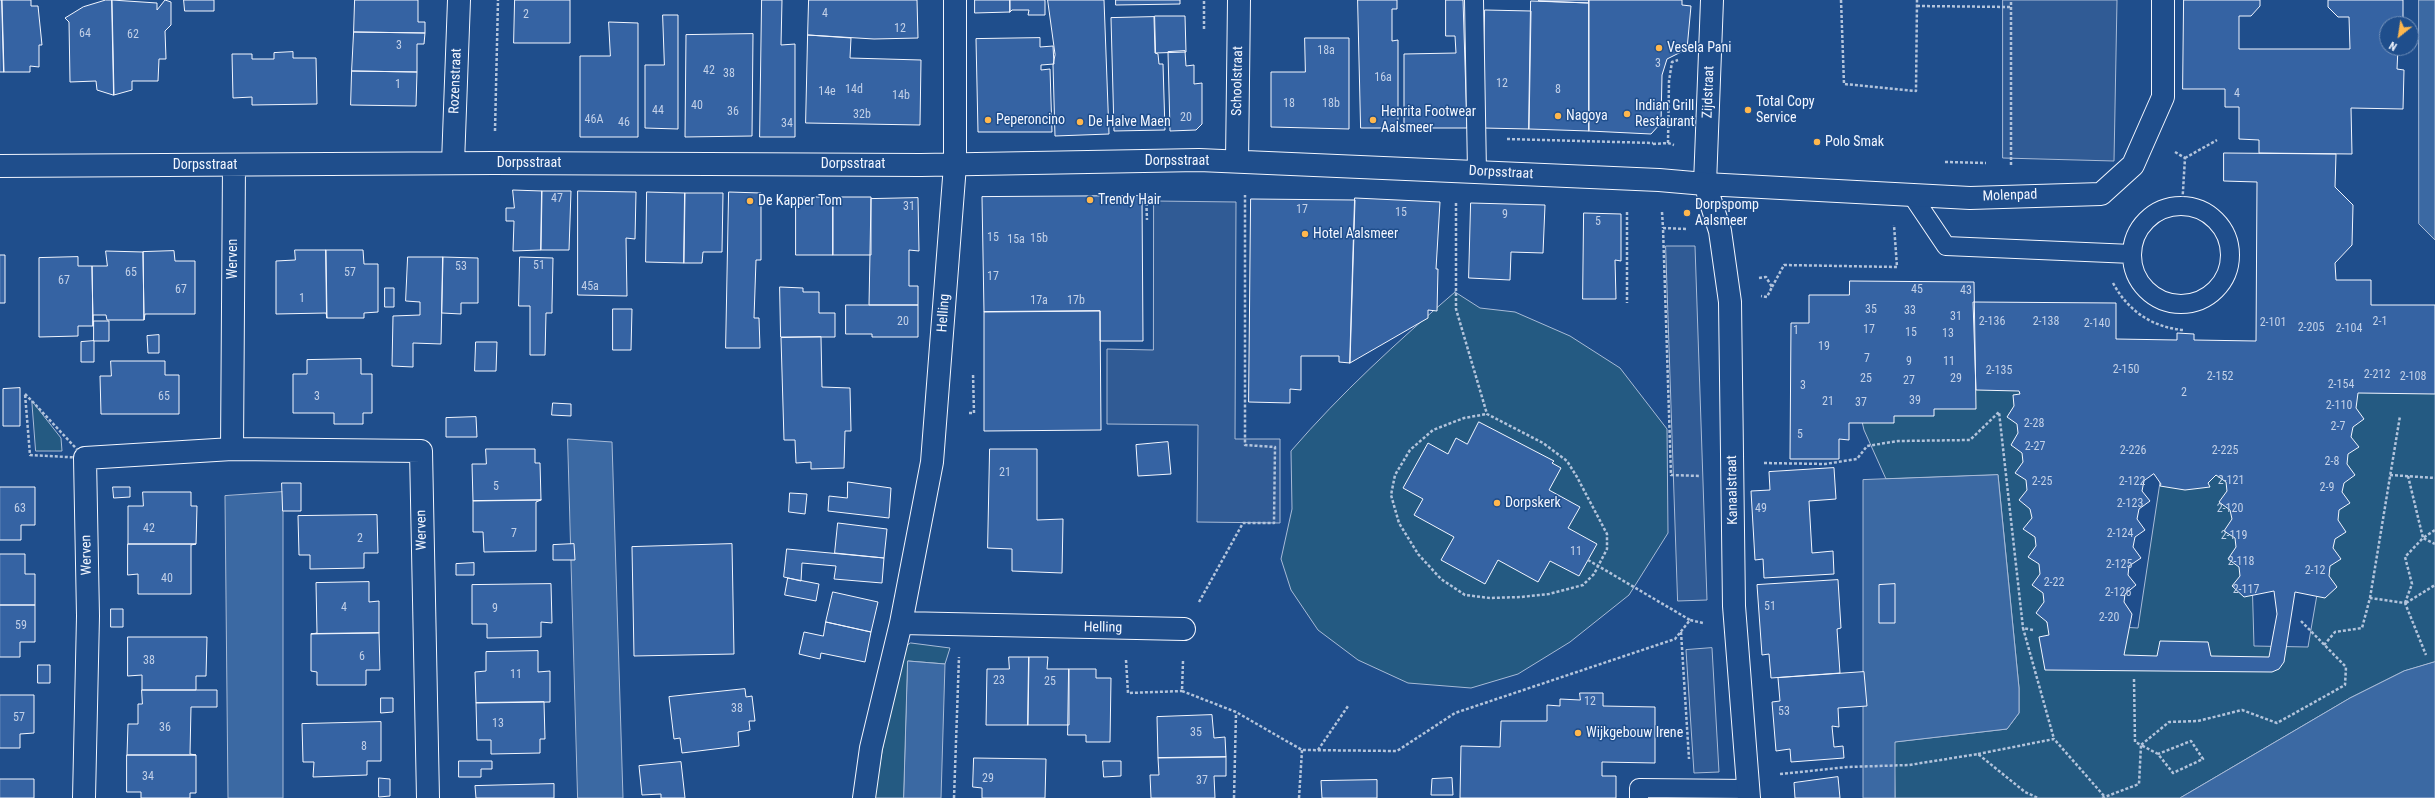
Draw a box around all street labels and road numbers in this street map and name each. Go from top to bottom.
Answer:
street label: Schoolstraat [1229,46,1247,116]
street label: Rozenstraat [446,48,466,114]
street label: Zijdstraat [1700,65,1718,119]
street label: Dorpsstraat [1145,153,1209,169]
street label: Dorpsstraat [497,155,561,171]
street label: Dorpsstraat [821,156,885,172]
street label: Dorpsstraat [173,157,237,173]
street label: Dorpsstraat [1468,163,1534,183]
street label: Molenpad [1982,187,2038,205]
street label: Werven [225,239,241,279]
street label: Helling [934,293,954,333]
street label: Kanaalstraat [1724,455,1742,525]
street label: Werven [413,510,431,550]
street label: Werven [78,535,96,575]
street label: Helling [1084,619,1122,637]

